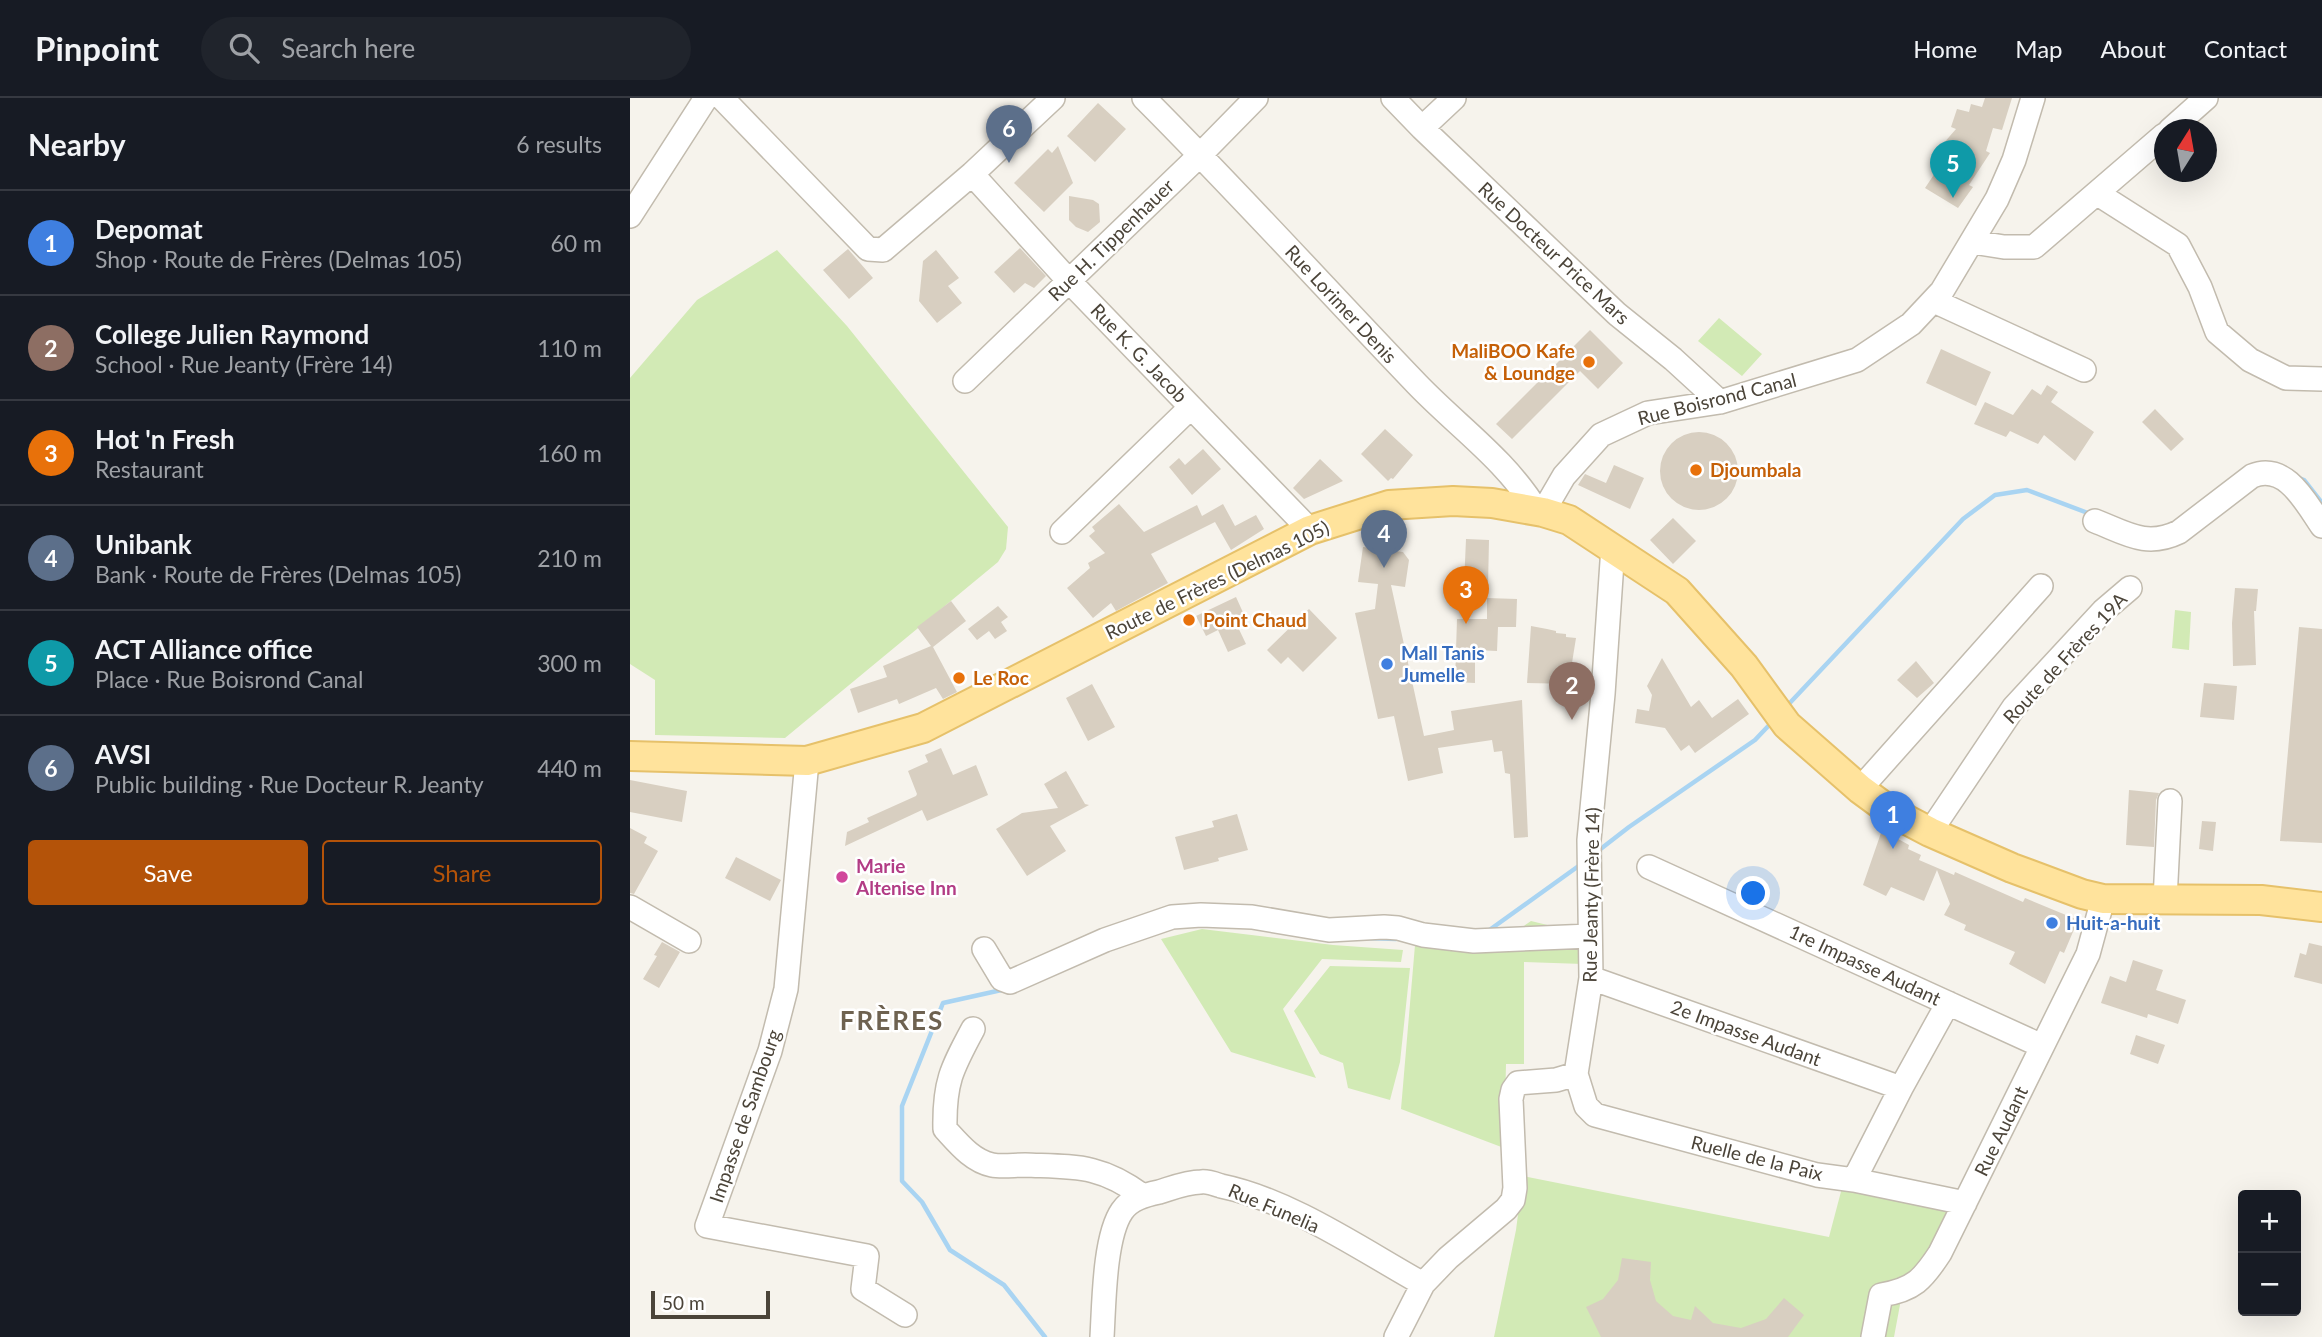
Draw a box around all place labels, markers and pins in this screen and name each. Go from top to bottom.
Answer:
pin: 6 [986,105,1032,163]
pin: 5 [1930,140,1976,198]
place label: MaliBOO Kafe & Loundge [1451,339,1575,384]
marker: MaliBOO Kafe & Loundge [1581,354,1597,370]
place label: Djoumbala [1710,458,1801,481]
marker: Djoumbala [1688,462,1704,478]
pin: 4 [1361,510,1407,568]
pin: 3 [1443,566,1489,624]
place label: Point Chaud [1203,608,1307,631]
marker: Point Chaud [1181,612,1197,628]
place label: Mall Tanis Jumelle [1401,641,1485,686]
marker: Mall Tanis Jumelle [1379,656,1395,672]
pin: 2 [1549,662,1595,720]
place label: Le Roc [973,666,1029,689]
marker: Le Roc [951,670,967,686]
pin: 1 [1870,791,1916,849]
place label: Marie Altenise Inn [855,854,957,899]
marker: Marie Altenise Inn [834,869,850,885]
place label: Huit-a-huit [2066,911,2160,934]
marker: Huit-a-huit [2044,915,2060,931]

